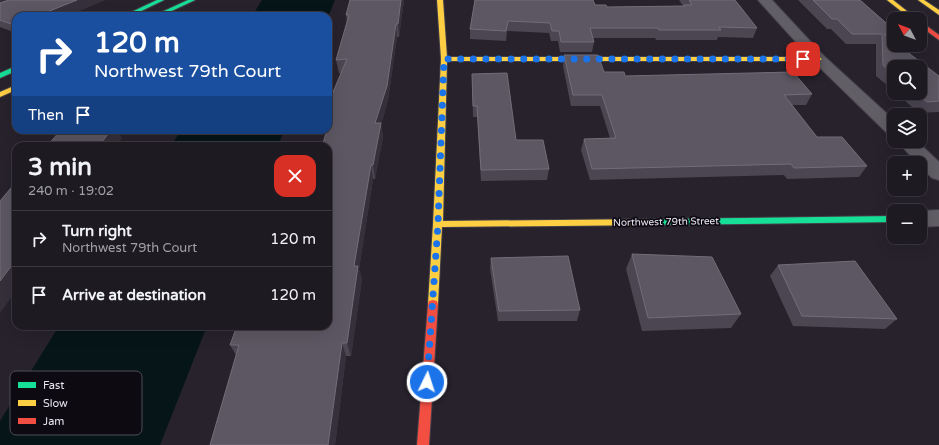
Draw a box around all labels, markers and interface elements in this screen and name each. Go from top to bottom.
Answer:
north arrow [887,12,927,52]
map controls [887,12,927,244]
text: 120 m [94,26,180,60]
icon: right [28,28,80,80]
pin [786,42,820,76]
icon: arrive [792,48,814,70]
text: Northwest 79th Court [94,60,281,82]
button: search [887,60,927,100]
icon: arrive [72,104,94,126]
text: Then [28,106,64,124]
button: layers [887,108,927,148]
text: 3 min [28,153,92,182]
button: close [274,155,316,197]
button: + [887,156,927,196]
text: 240 m · 19:02 [28,183,114,199]
button: − [887,204,927,244]
street label: Northwest 79th Street [613,215,719,229]
text: Turn right [62,222,132,240]
icon: right [28,228,50,250]
text: 120 m [270,230,316,248]
text: Northwest 79th Court [62,240,197,256]
icon: arrive [28,284,50,306]
text: Arrive at destination [62,286,206,304]
text: 120 m [270,286,316,304]
position arrow [406,361,448,403]
legend [10,371,142,435]
text: Fast [43,379,64,392]
text: Slow [43,397,68,410]
text: Jam [43,415,64,428]

